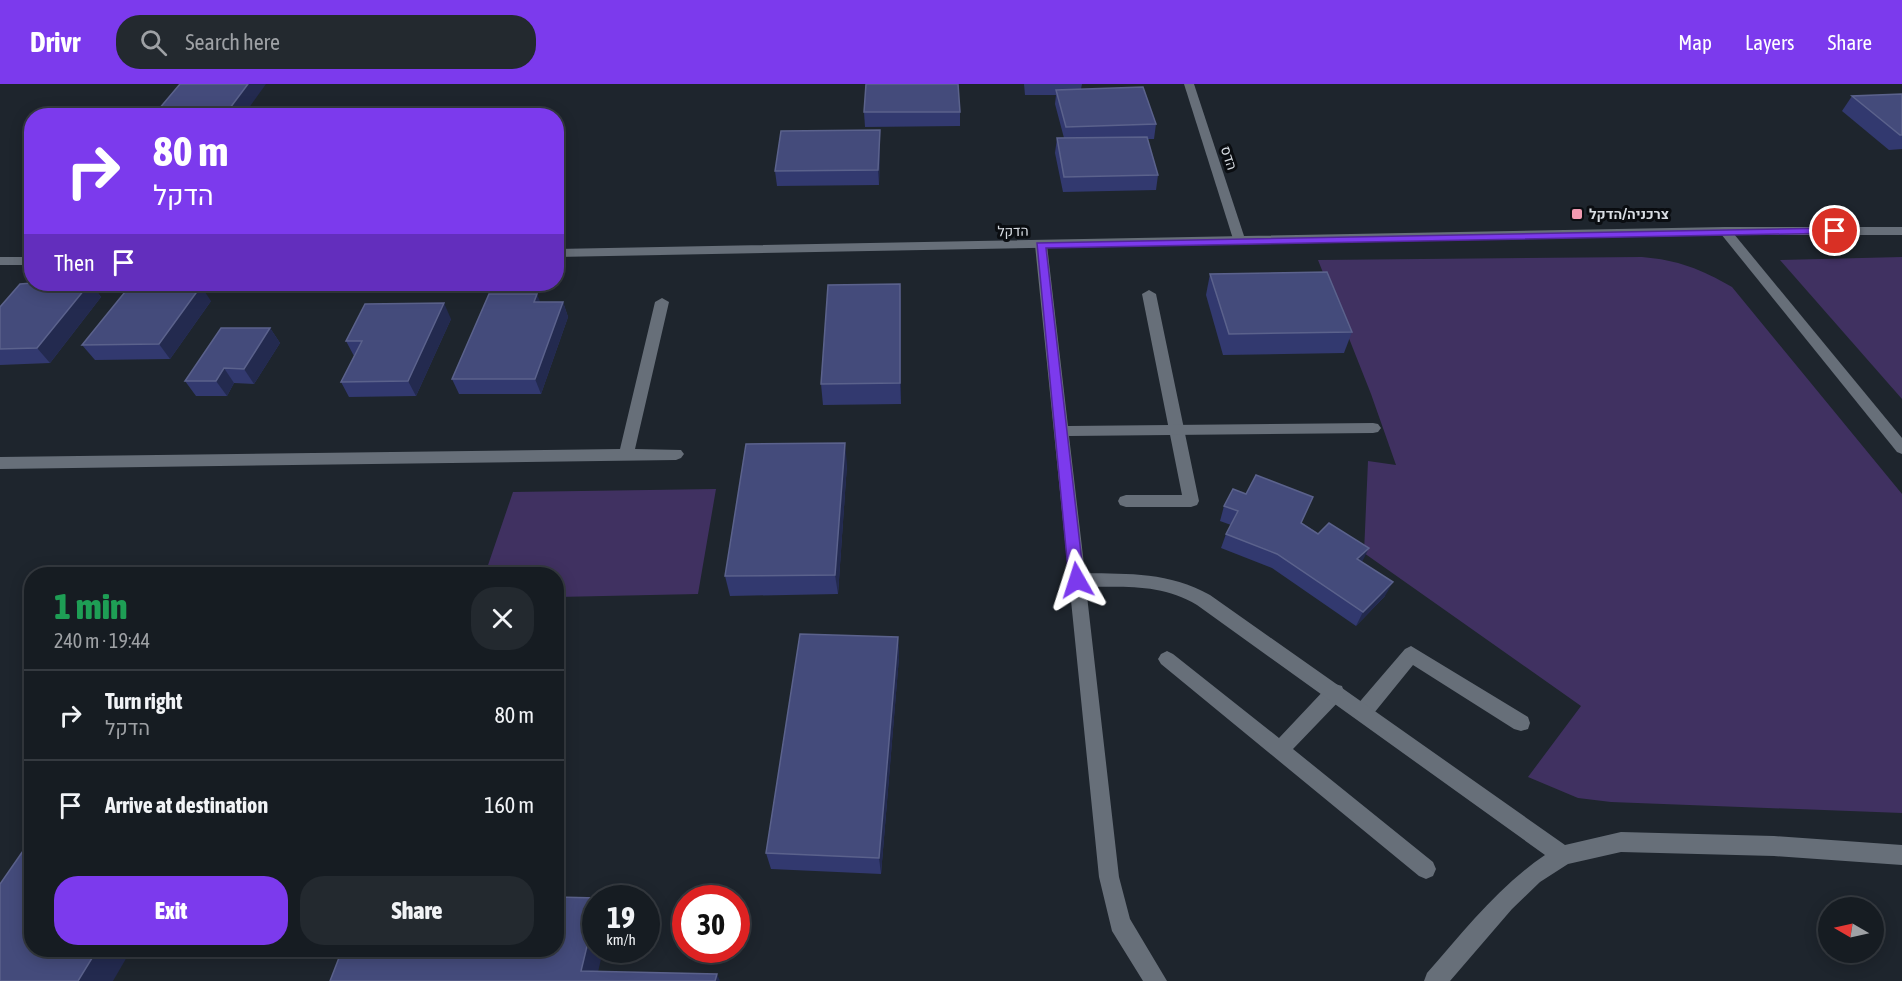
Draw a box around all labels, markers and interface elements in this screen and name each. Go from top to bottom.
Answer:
search box [116,15,536,69]
text: Drivr [30,26,80,58]
icon: search [137,26,170,59]
text: Search here [185,29,280,55]
text: Map [1678,30,1712,54]
text: Layers [1745,30,1795,54]
text: Share [1828,30,1872,54]
text: 80 m [153,127,228,175]
icon: right [54,132,132,210]
street label: הדס [1218,144,1240,172]
text: הדקל [153,180,214,211]
pin [1809,205,1860,256]
place label: צרכניה/הדקל [1589,206,1669,222]
marker: צרכניה/הדקל [1570,207,1584,221]
icon: arrive [1818,214,1851,247]
street label: הדקל [997,223,1029,239]
icon: arrive [107,246,140,279]
text: Then [54,250,95,276]
position arrow [1045,548,1109,612]
text: 1 min [54,585,128,627]
button: close [471,587,534,650]
text: 240 m · 19:44 [54,629,150,652]
text: Turn right [105,688,182,714]
icon: right [54,699,87,732]
text: 80 m [494,702,534,728]
text: הדקל [105,716,150,739]
icon: arrive [54,789,87,822]
text: Arrive at destination [105,792,268,818]
text: 160 m [484,792,534,818]
button: Exit [54,876,288,945]
button: Share [300,876,534,945]
speed limit sign: 30 [672,885,750,963]
north arrow [1818,897,1884,963]
map controls [1818,897,1884,963]
text: 19 [607,900,635,934]
text: km/h [606,931,636,948]

